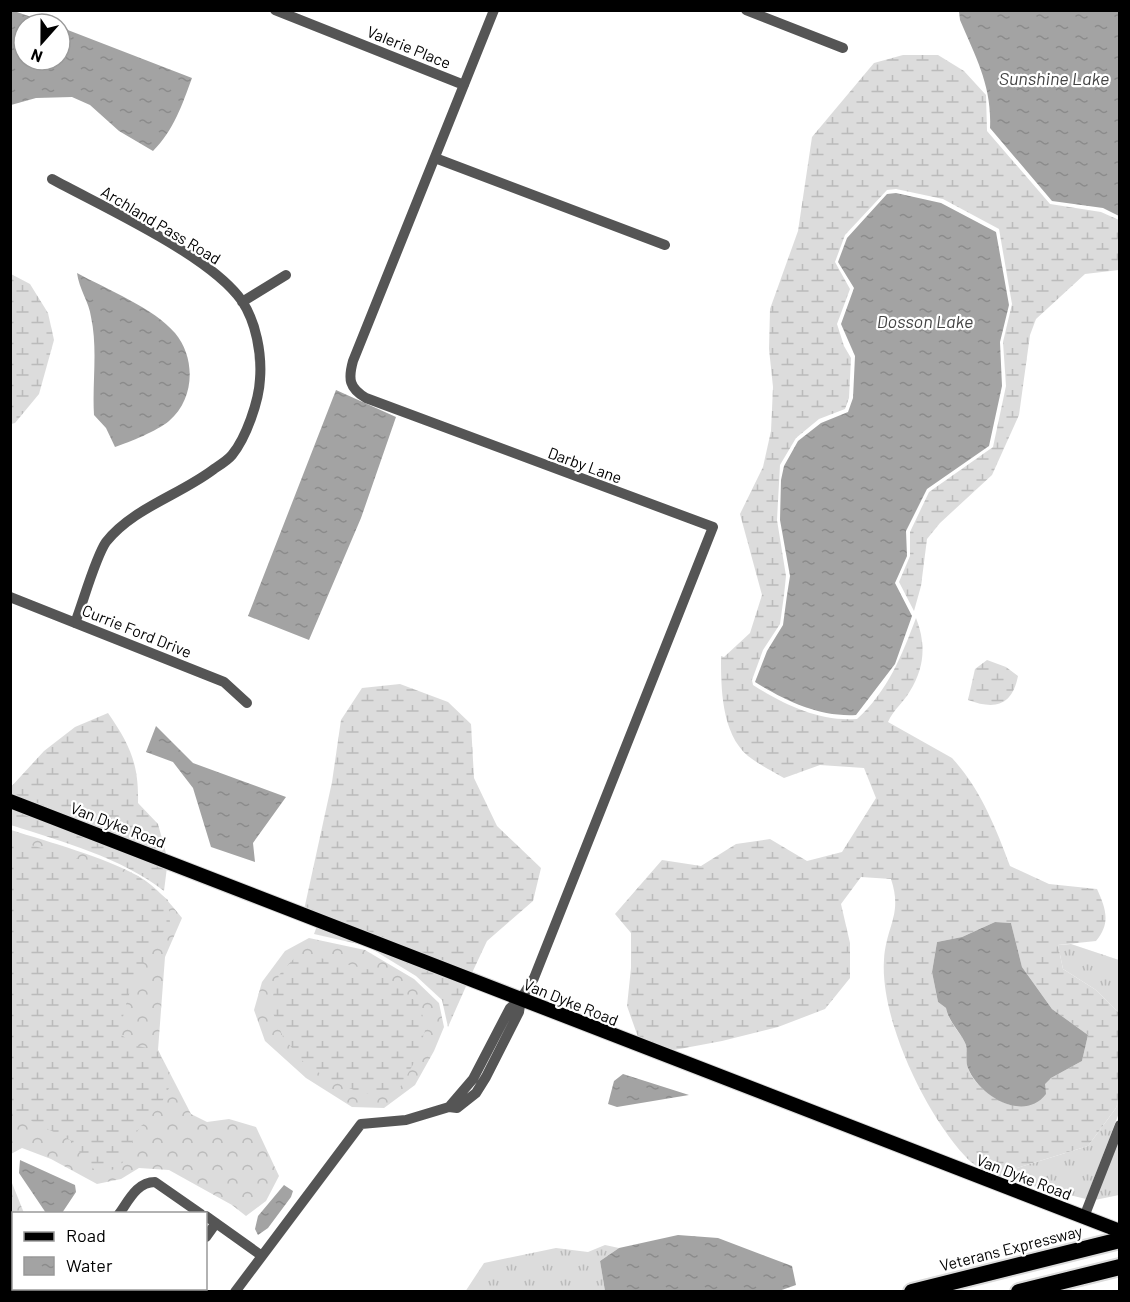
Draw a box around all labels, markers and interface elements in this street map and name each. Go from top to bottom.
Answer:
north arrow [12,12,72,72]
street label: Valerie Place [364,21,454,72]
text: N [28,46,45,67]
water label: Sunshine Lake [999,67,1109,89]
street label: Archland Pass Road [98,181,224,268]
water label: Dosson Lake [877,310,973,332]
street label: Darby Lane [546,442,625,487]
street label: Currie Ford Drive [80,600,195,661]
street label: Van Dyke Road [68,798,169,851]
street label: Van Dyke Road [521,974,621,1029]
street label: Van Dyke Road [974,1150,1075,1203]
legend [12,1212,207,1290]
street label: Veterans Expressway [938,1220,1085,1274]
text: Road [66,1224,106,1246]
text: Water [66,1254,113,1276]

